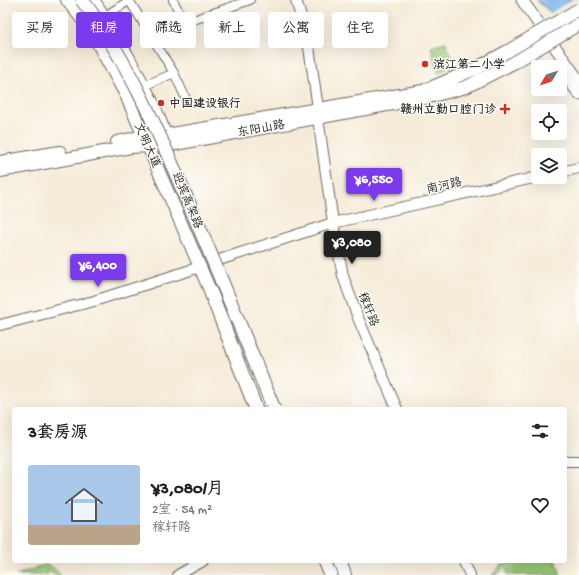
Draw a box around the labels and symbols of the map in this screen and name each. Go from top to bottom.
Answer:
place label: 滨江第二小学 [433,58,505,73]
marker: 滨江第二小学 [420,59,430,69]
north arrow [531,60,567,96]
place label: 中国建设银行 [169,97,241,112]
marker: 中国建设银行 [156,98,166,108]
place label: 赣州立勤口腔门诊 [400,103,496,118]
marker: 赣州立勤口腔门诊 [499,103,511,115]
street label: 东阳山路 [236,118,286,141]
street label: 文明大道 [130,121,163,171]
pin: ¥6,550 [341,168,407,202]
street label: 迎宾高架路 [168,170,205,231]
street label: 南河路 [425,175,464,198]
pin: ¥3,080 [319,231,385,265]
pin: ¥6,400 [65,254,131,288]
street label: 稼轩路 [354,290,382,329]

